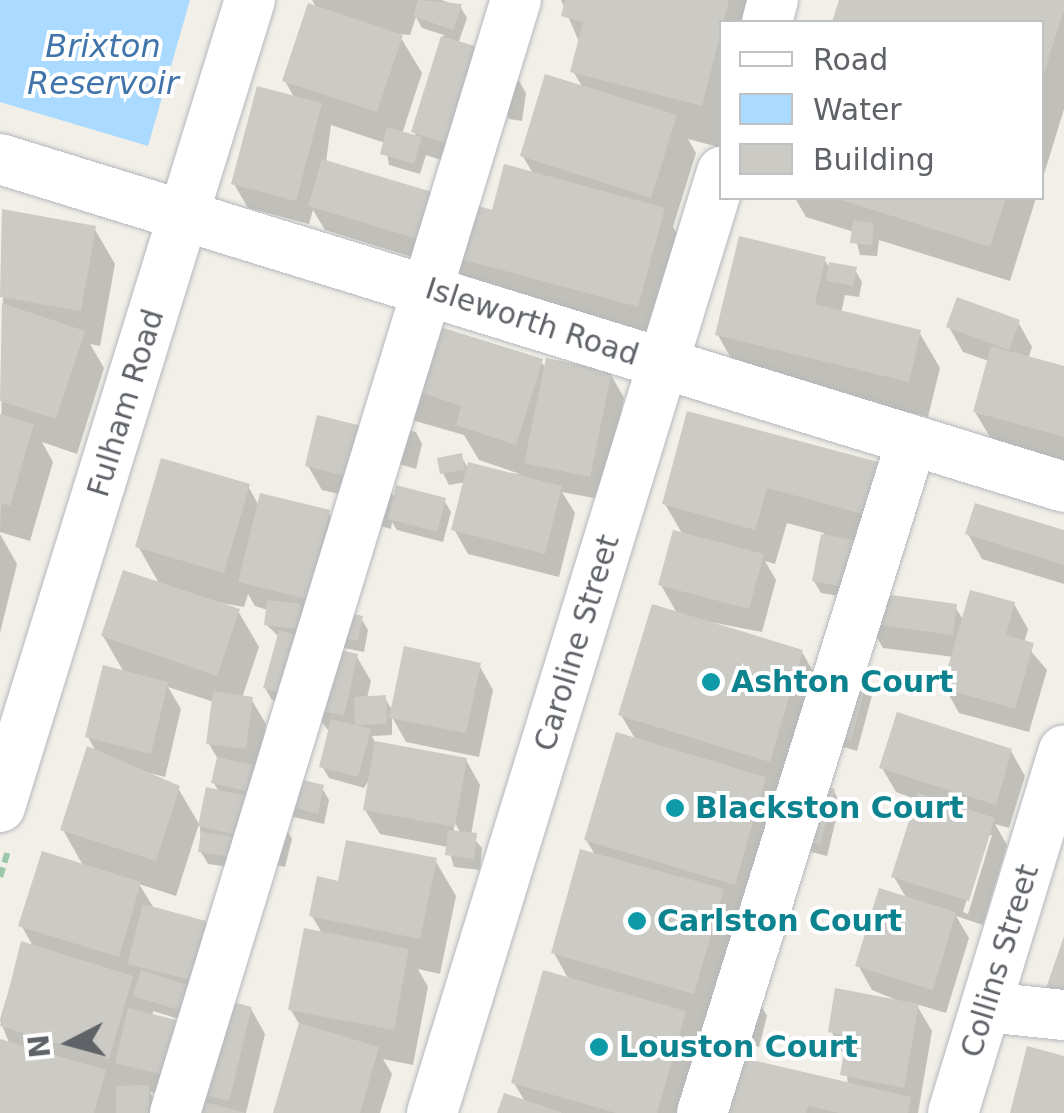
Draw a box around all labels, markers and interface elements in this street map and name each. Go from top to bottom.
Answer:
legend [719,20,1044,200]
water label: Brixton Reservoir [27,28,179,103]
text: Road [813,42,888,77]
text: Water [813,92,902,127]
text: Building [813,142,935,177]
street label: Isleworth Road [421,271,643,373]
street label: Fulham Road [80,305,172,501]
street label: Caroline Street [527,531,627,755]
place label: Ashton Court [731,664,953,700]
marker: Ashton Court [700,671,722,693]
place label: Blackston Court [695,790,964,826]
marker: Blackston Court [664,797,686,819]
street label: Collins Street [954,860,1046,1062]
place label: Carlston Court [657,903,902,939]
marker: Carlston Court [626,910,648,932]
north arrow [20,993,120,1093]
place label: Louston Court [619,1029,858,1065]
text: N [22,1033,57,1060]
marker: Louston Court [588,1036,610,1058]

